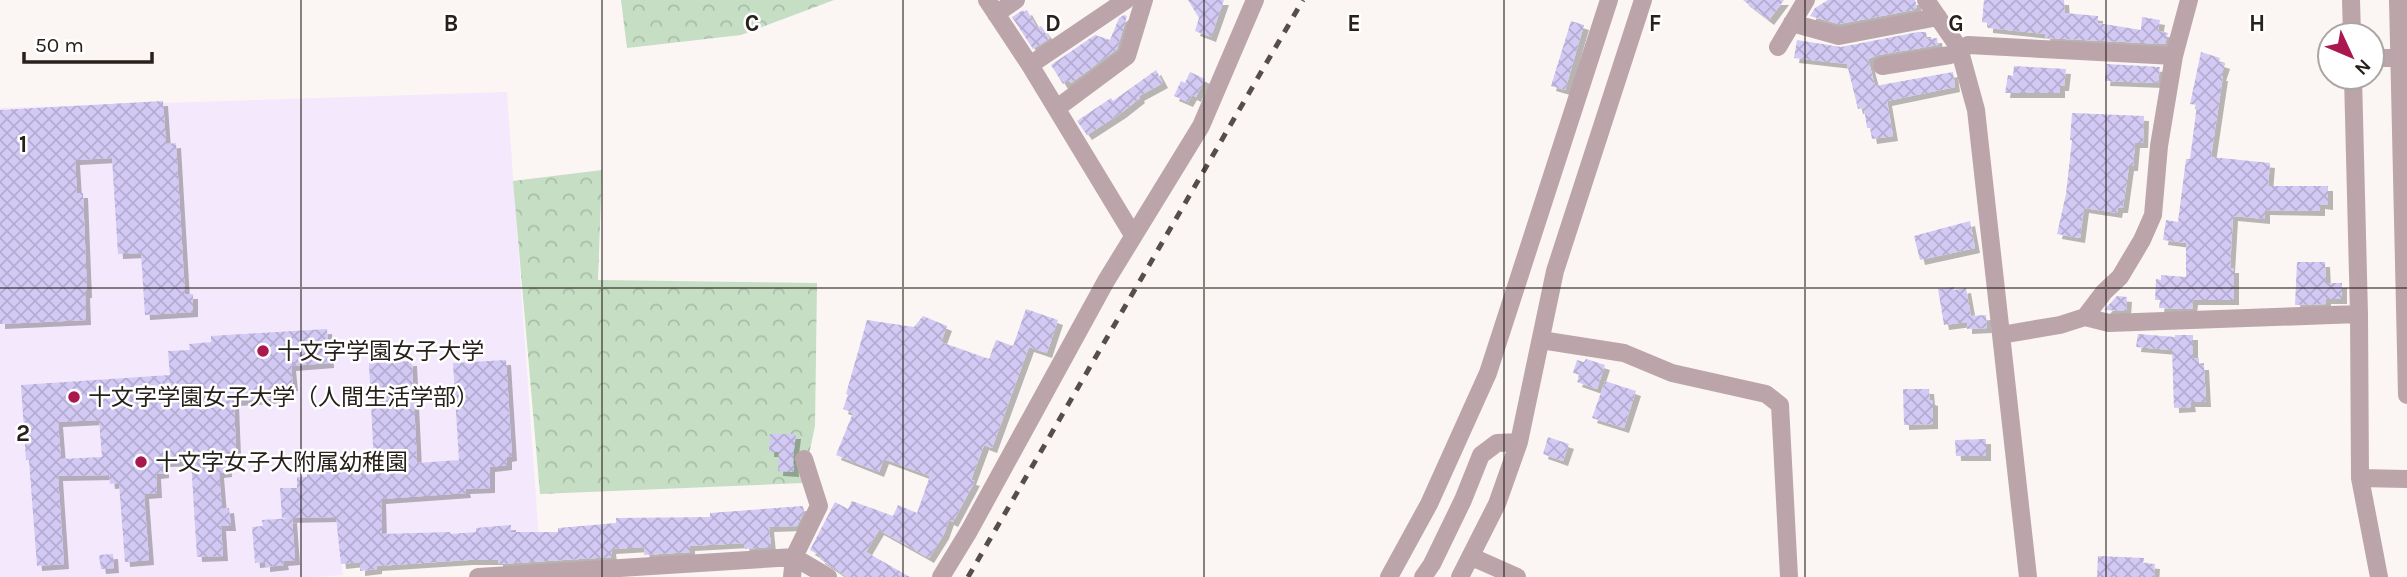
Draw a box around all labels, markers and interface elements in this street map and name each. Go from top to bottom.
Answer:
text: B [444,10,458,37]
text: C [745,10,759,37]
text: D [1045,10,1061,37]
text: E [1347,10,1361,37]
text: F [1649,10,1661,37]
text: G [1948,10,1964,37]
text: H [2249,10,2265,37]
scale bar [24,21,152,65]
north arrow [2316,21,2386,91]
text: 50 m [35,33,84,57]
text: N [2350,55,2375,80]
text: 1 [19,131,27,158]
place label: 十文字学園女子大学 [277,338,484,365]
marker: 十文字学園女子大学 [255,343,271,359]
place label: 十文字学園女子大学（人間生活学部） [88,384,479,411]
marker: 十文字学園女子大学（人間生活学部） [66,389,82,405]
text: 2 [16,420,30,447]
place label: 十文字女子大附属幼稚園 [155,449,408,476]
marker: 十文字女子大附属幼稚園 [133,454,149,470]

